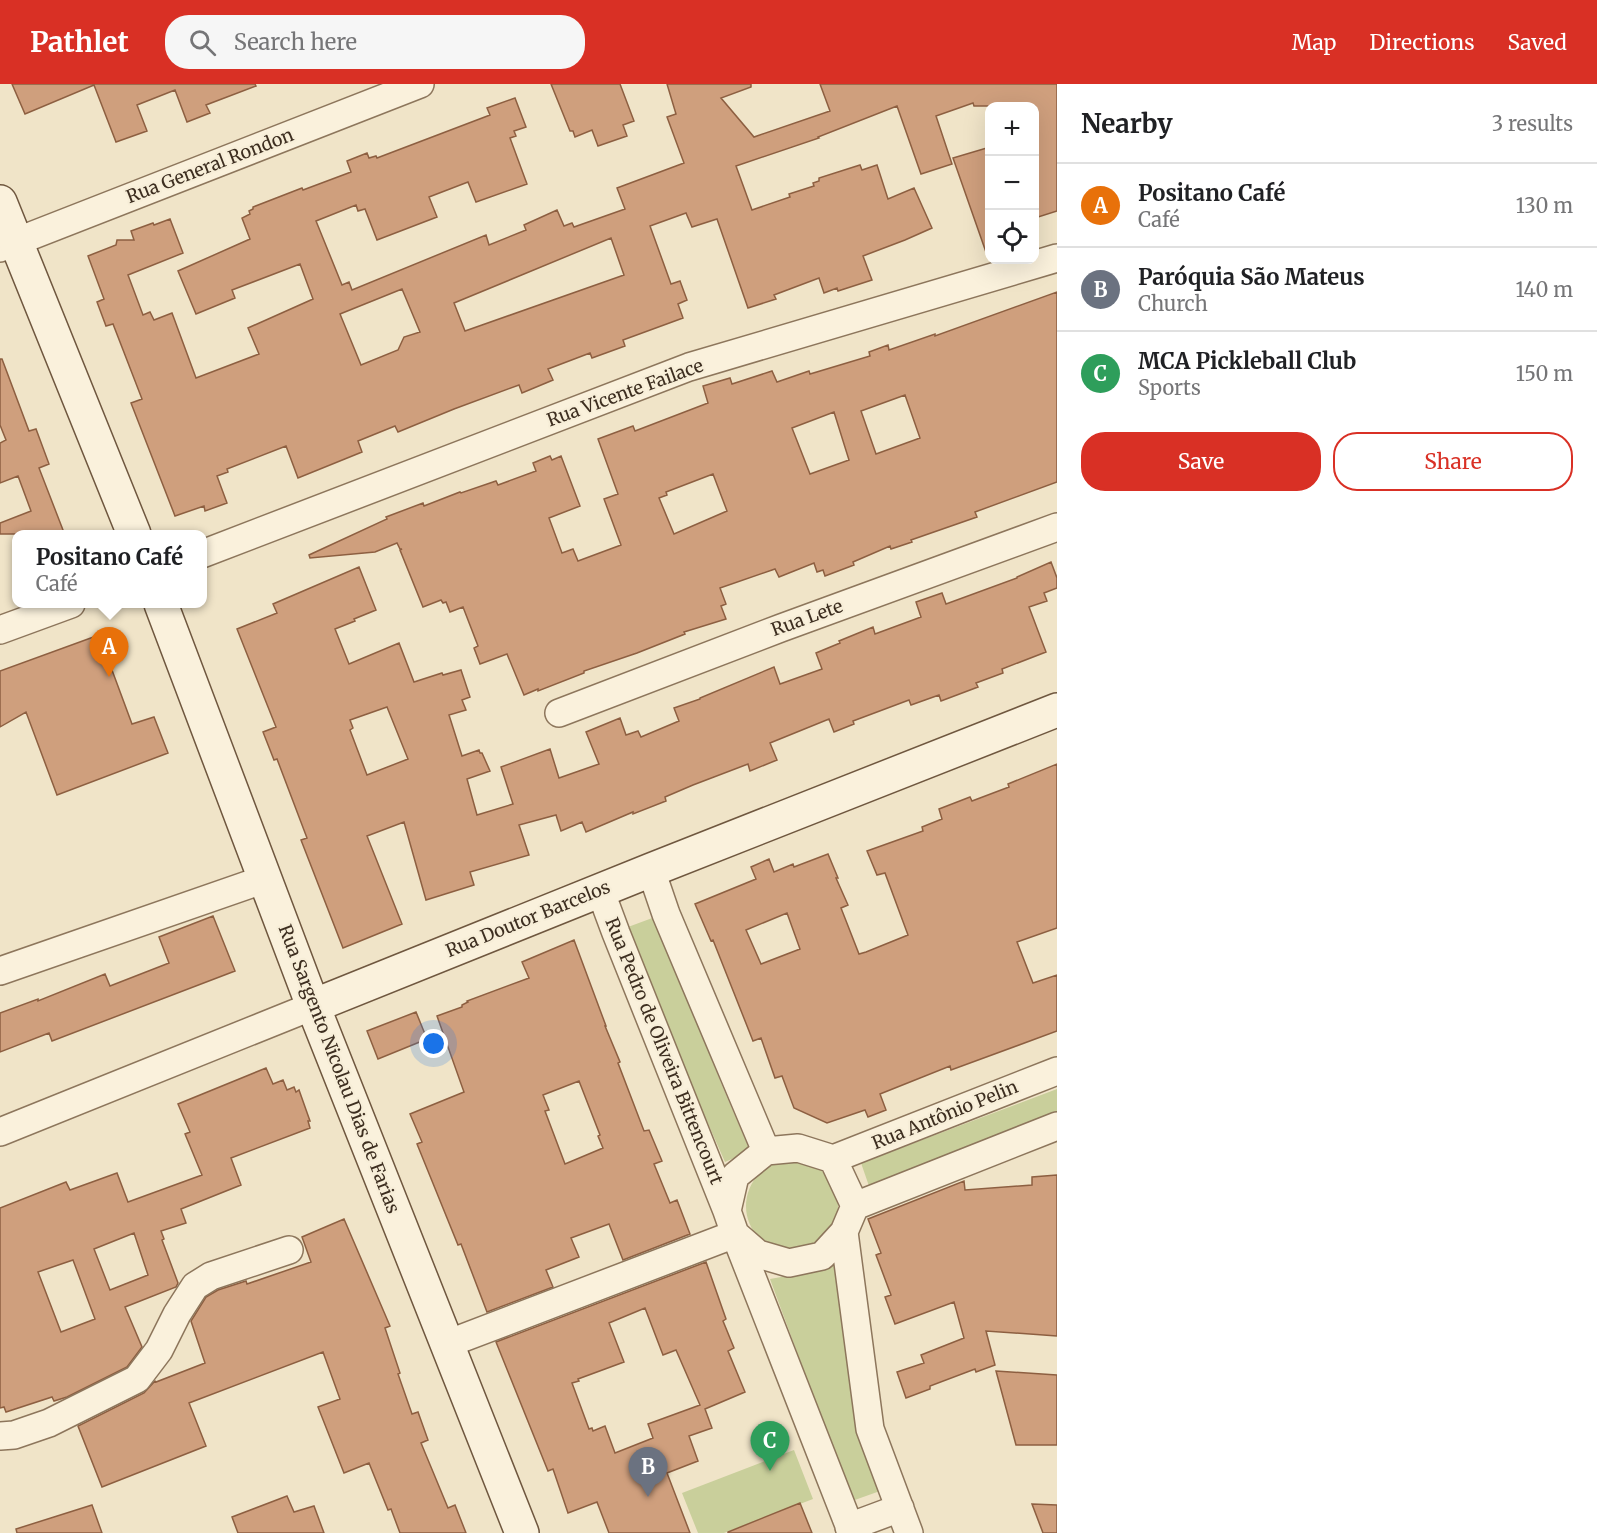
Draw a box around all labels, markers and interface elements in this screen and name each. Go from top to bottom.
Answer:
search box [165,15,585,69]
text: Pathlet [30,24,129,60]
icon: search [186,26,219,59]
text: Search here [234,28,357,56]
text: Map [1292,29,1336,56]
text: Directions [1369,29,1474,56]
text: Saved [1507,29,1567,56]
map controls [985,102,1039,264]
button: + [985,102,1039,156]
text: Nearby [1081,107,1173,140]
text: 3 results [1492,111,1573,136]
street label: Rua General Rondon [123,123,297,208]
button: − [985,156,1039,210]
text: Positano Café [1138,179,1285,207]
text: A [1093,193,1108,218]
text: 130 m [1516,193,1573,218]
text: Café [1138,207,1180,232]
button: locate [985,210,1039,264]
text: Paróquia São Mateus [1138,263,1365,291]
text: B [1094,277,1107,302]
text: 140 m [1516,277,1573,302]
text: Church [1138,291,1208,316]
text: MCA Pickleball Club [1138,347,1356,375]
street label: Rua Vicente Failace [543,354,706,432]
text: C [1094,361,1107,386]
text: 150 m [1516,361,1573,386]
text: Sports [1138,375,1201,400]
button: Save [1081,432,1321,491]
button: Share [1333,432,1573,491]
popup [12,530,207,608]
text: Positano Café [36,543,183,571]
text: Café [36,571,78,596]
street label: Rua Lete [768,594,846,641]
pin: A [90,628,128,677]
street label: Rua Doutor Barcelos [442,875,614,962]
street label: Rua Pedro de Oliveira Bittencourt [600,914,729,1188]
street label: Rua Sargento Nicolau Dias de Farias [274,921,405,1217]
your location [419,1029,448,1058]
street label: Rua Antônio Pelin [868,1075,1021,1154]
pin: C [750,1422,790,1471]
pin: B [628,1448,668,1497]

